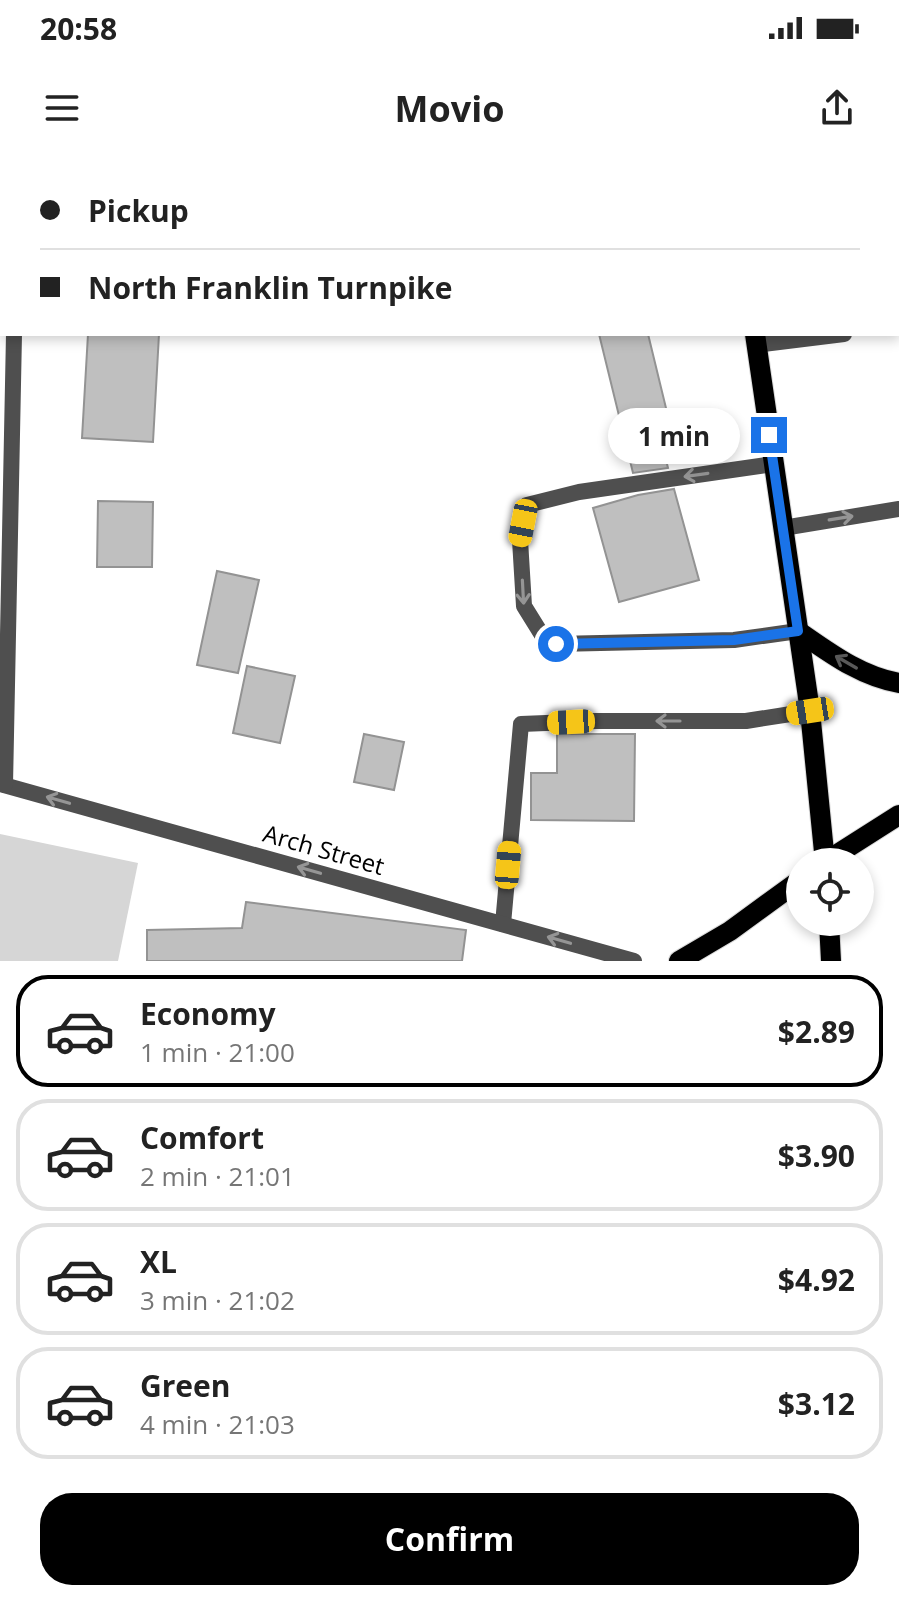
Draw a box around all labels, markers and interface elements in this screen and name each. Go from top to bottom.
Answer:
text: 20:58 [40,8,117,49]
text: Movio [395,84,505,133]
icon: menu [40,86,84,130]
icon: share [815,86,859,130]
text: Pickup [88,190,189,231]
text: North Franklin Turnpike [88,267,452,308]
callout: 1 min [609,407,741,463]
route end [751,417,787,453]
text: 1 min [638,418,710,454]
one-way arrow [684,468,709,483]
car [507,497,539,549]
one-way arrow [828,510,853,525]
one-way arrow [516,578,531,605]
route start [538,626,574,662]
one-way arrow [835,654,858,670]
car [784,695,836,727]
car [546,709,596,735]
one-way arrow [655,713,682,729]
one-way arrow [46,792,72,807]
street label: Arch Street [260,816,388,882]
car [494,840,522,890]
map controls [786,848,874,936]
button: locate [786,848,874,936]
one-way arrow [296,861,322,876]
one-way arrow [547,932,573,947]
text: Economy [140,993,276,1034]
icon: car [44,995,116,1067]
text: $2.89 [778,1011,855,1052]
text: 1 min · 21:00 [140,1034,295,1070]
text: Comfort [140,1117,264,1158]
icon: car [44,1119,116,1191]
text: $3.90 [778,1135,855,1176]
text: 2 min · 21:01 [140,1158,295,1194]
text: XL [140,1241,177,1282]
icon: car [44,1243,116,1315]
text: $4.92 [778,1259,855,1300]
text: 3 min · 21:02 [140,1282,295,1318]
text: Green [140,1365,231,1406]
icon: car [44,1367,116,1439]
text: $3.12 [778,1383,855,1424]
text: 4 min · 21:03 [140,1406,295,1442]
button: Confirm [40,1493,859,1585]

